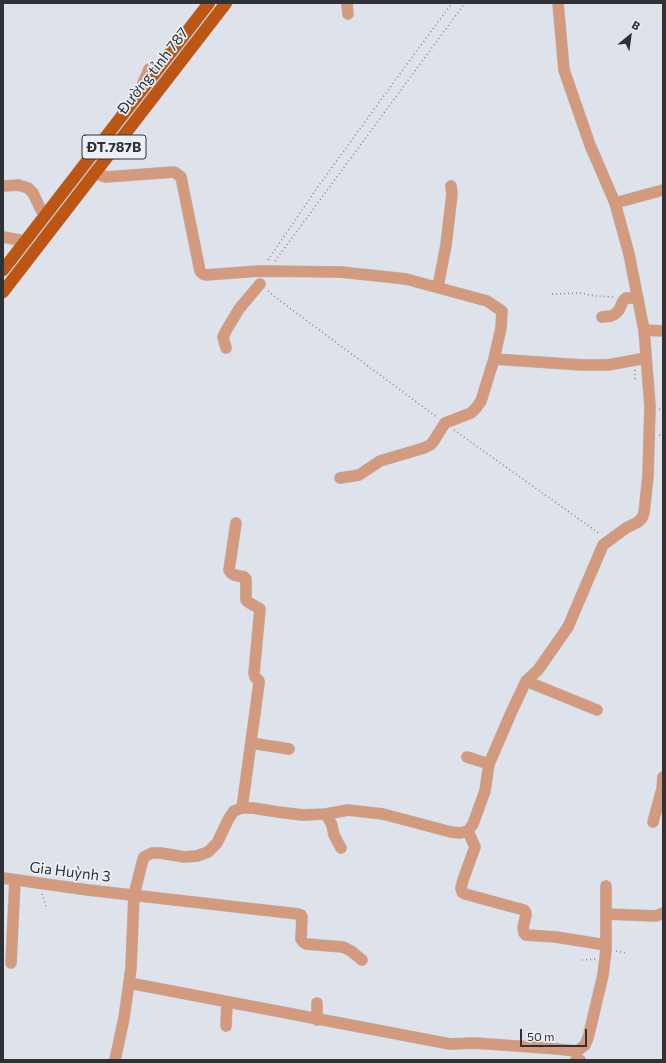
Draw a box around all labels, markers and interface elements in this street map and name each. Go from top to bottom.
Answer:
north arrow [610,16,650,56]
text: B [630,18,642,33]
street label: Đường tỉnh 787 [114,24,192,118]
road number: ĐT.787B [82,135,146,159]
street label: Gia Huỳnh 3 [28,858,112,886]
scale bar [522,1021,589,1047]
text: 50 m [527,1029,555,1043]

